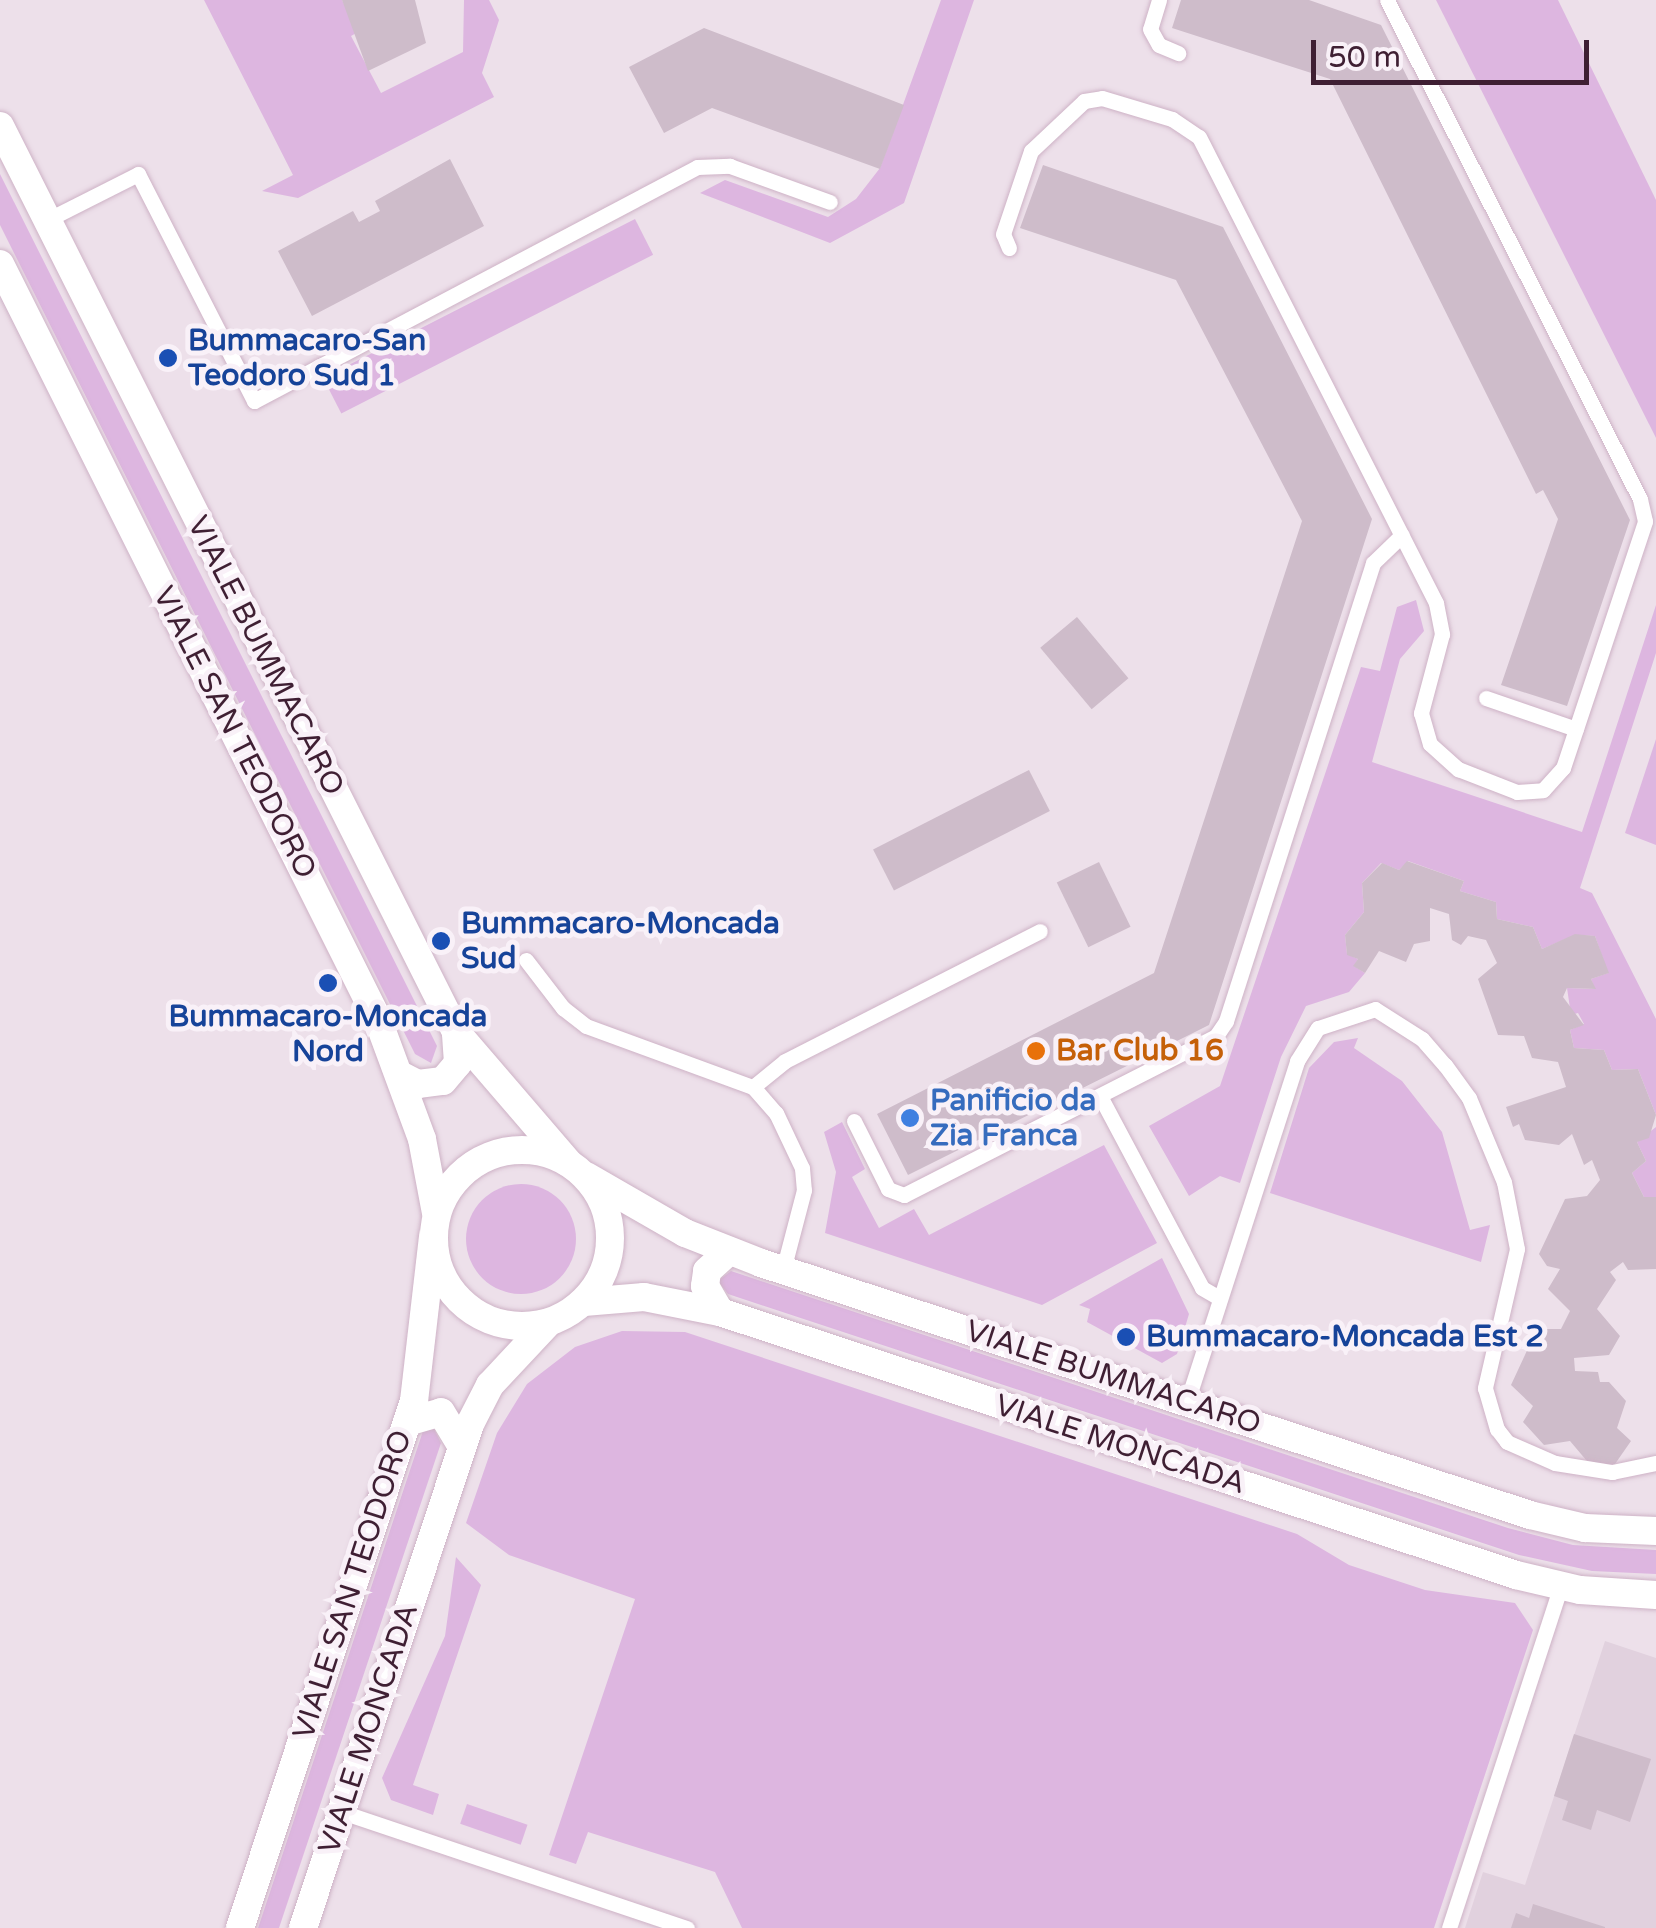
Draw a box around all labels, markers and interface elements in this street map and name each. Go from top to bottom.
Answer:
scale bar [1316,20,1594,82]
text: 50 m [1328,39,1401,76]
place label: Bummacaro-San Teodoro Sud 1 [188,323,426,394]
marker: Bummacaro-San Teodoro Sud 1 [157,347,179,369]
street label: VIALE BUMMACARO [179,510,351,802]
street label: VIALE SAN TEODORO [145,581,323,885]
place label: Bummacaro-Moncada Sud [461,906,780,976]
marker: Bummacaro-Moncada Sud [430,930,452,952]
marker: Bummacaro-Moncada Nord [317,972,339,994]
place label: Bummacaro-Moncada Nord [169,999,487,1070]
place label: Bar Club 16 [1056,1033,1224,1069]
marker: Bar Club 16 [1025,1040,1047,1062]
place label: Panificio da Zia Franca [930,1083,1096,1154]
marker: Panificio da Zia Franca [899,1107,921,1129]
street label: VIALE BUMMACARO [961,1313,1265,1443]
place label: Bummacaro-Moncada Est 2 [1146,1319,1544,1355]
marker: Bummacaro-Moncada Est 2 [1115,1326,1137,1348]
street label: VIALE MONCADA [990,1388,1250,1502]
street label: VIALE SAN TEODORO [286,1426,420,1744]
street label: VIALE MONCADA [312,1599,426,1859]

